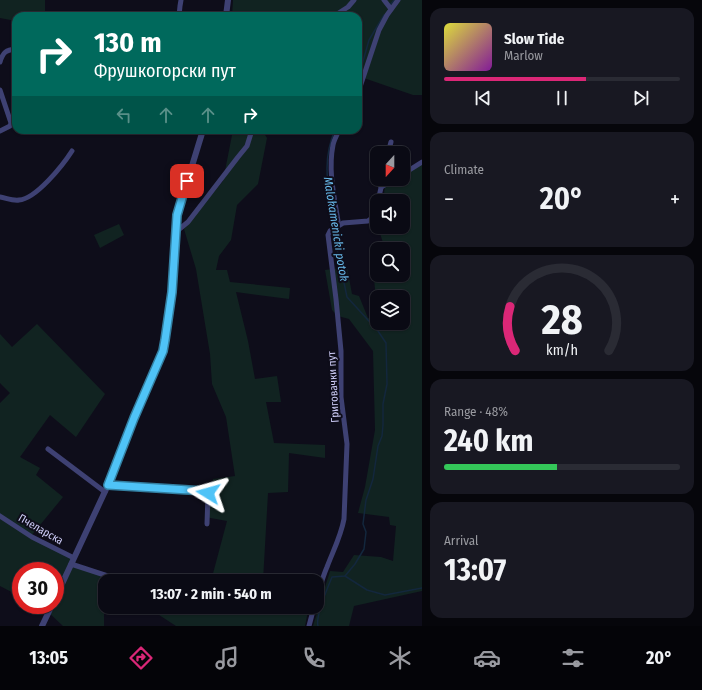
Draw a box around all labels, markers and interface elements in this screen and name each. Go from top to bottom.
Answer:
text: 130 m [94,26,162,59]
icon: right [28,28,80,80]
text: Slow Tide [504,30,564,48]
text: Marlow [504,48,543,63]
text: Фрушкогорски пут [94,60,236,82]
icon: previous [472,87,494,109]
icon: pause [551,87,573,109]
icon: next [630,87,652,109]
icon: left [113,104,135,126]
icon: ahead [155,104,177,126]
icon: ahead [197,104,219,126]
icon: right [239,104,261,126]
north arrow [370,146,410,186]
map controls [370,146,410,330]
text: Climate [444,162,484,177]
pin [170,164,204,198]
icon: arrive [176,170,198,192]
water label: Malokamenicki potok [321,176,351,282]
text: 20° [540,181,584,217]
text: − [444,186,454,213]
text: + [670,186,680,213]
button: sound [370,194,410,234]
button: search [370,242,410,282]
button: layers [370,290,410,330]
text: 28 [540,295,583,345]
text: km/h [546,342,578,359]
street label: Григовачки пут [325,350,342,423]
text: Range · 48% [444,404,508,419]
text: 240 km [444,423,534,459]
position arrow [187,472,229,514]
street label: Пчеларска [16,511,65,547]
text: Arrival [444,533,478,548]
text: 13:07 [444,552,506,588]
speed limit sign: 30 [12,562,64,614]
text: 13:07 · 2 min · 540 m [150,585,272,603]
icon: directions [127,644,155,672]
icon: music [213,644,241,672]
icon: phone [300,644,328,672]
icon: climate [386,644,414,672]
icon: car [473,644,501,672]
icon: filters [559,644,587,672]
text: 13:05 [29,647,68,669]
text: 20° [646,647,673,669]

